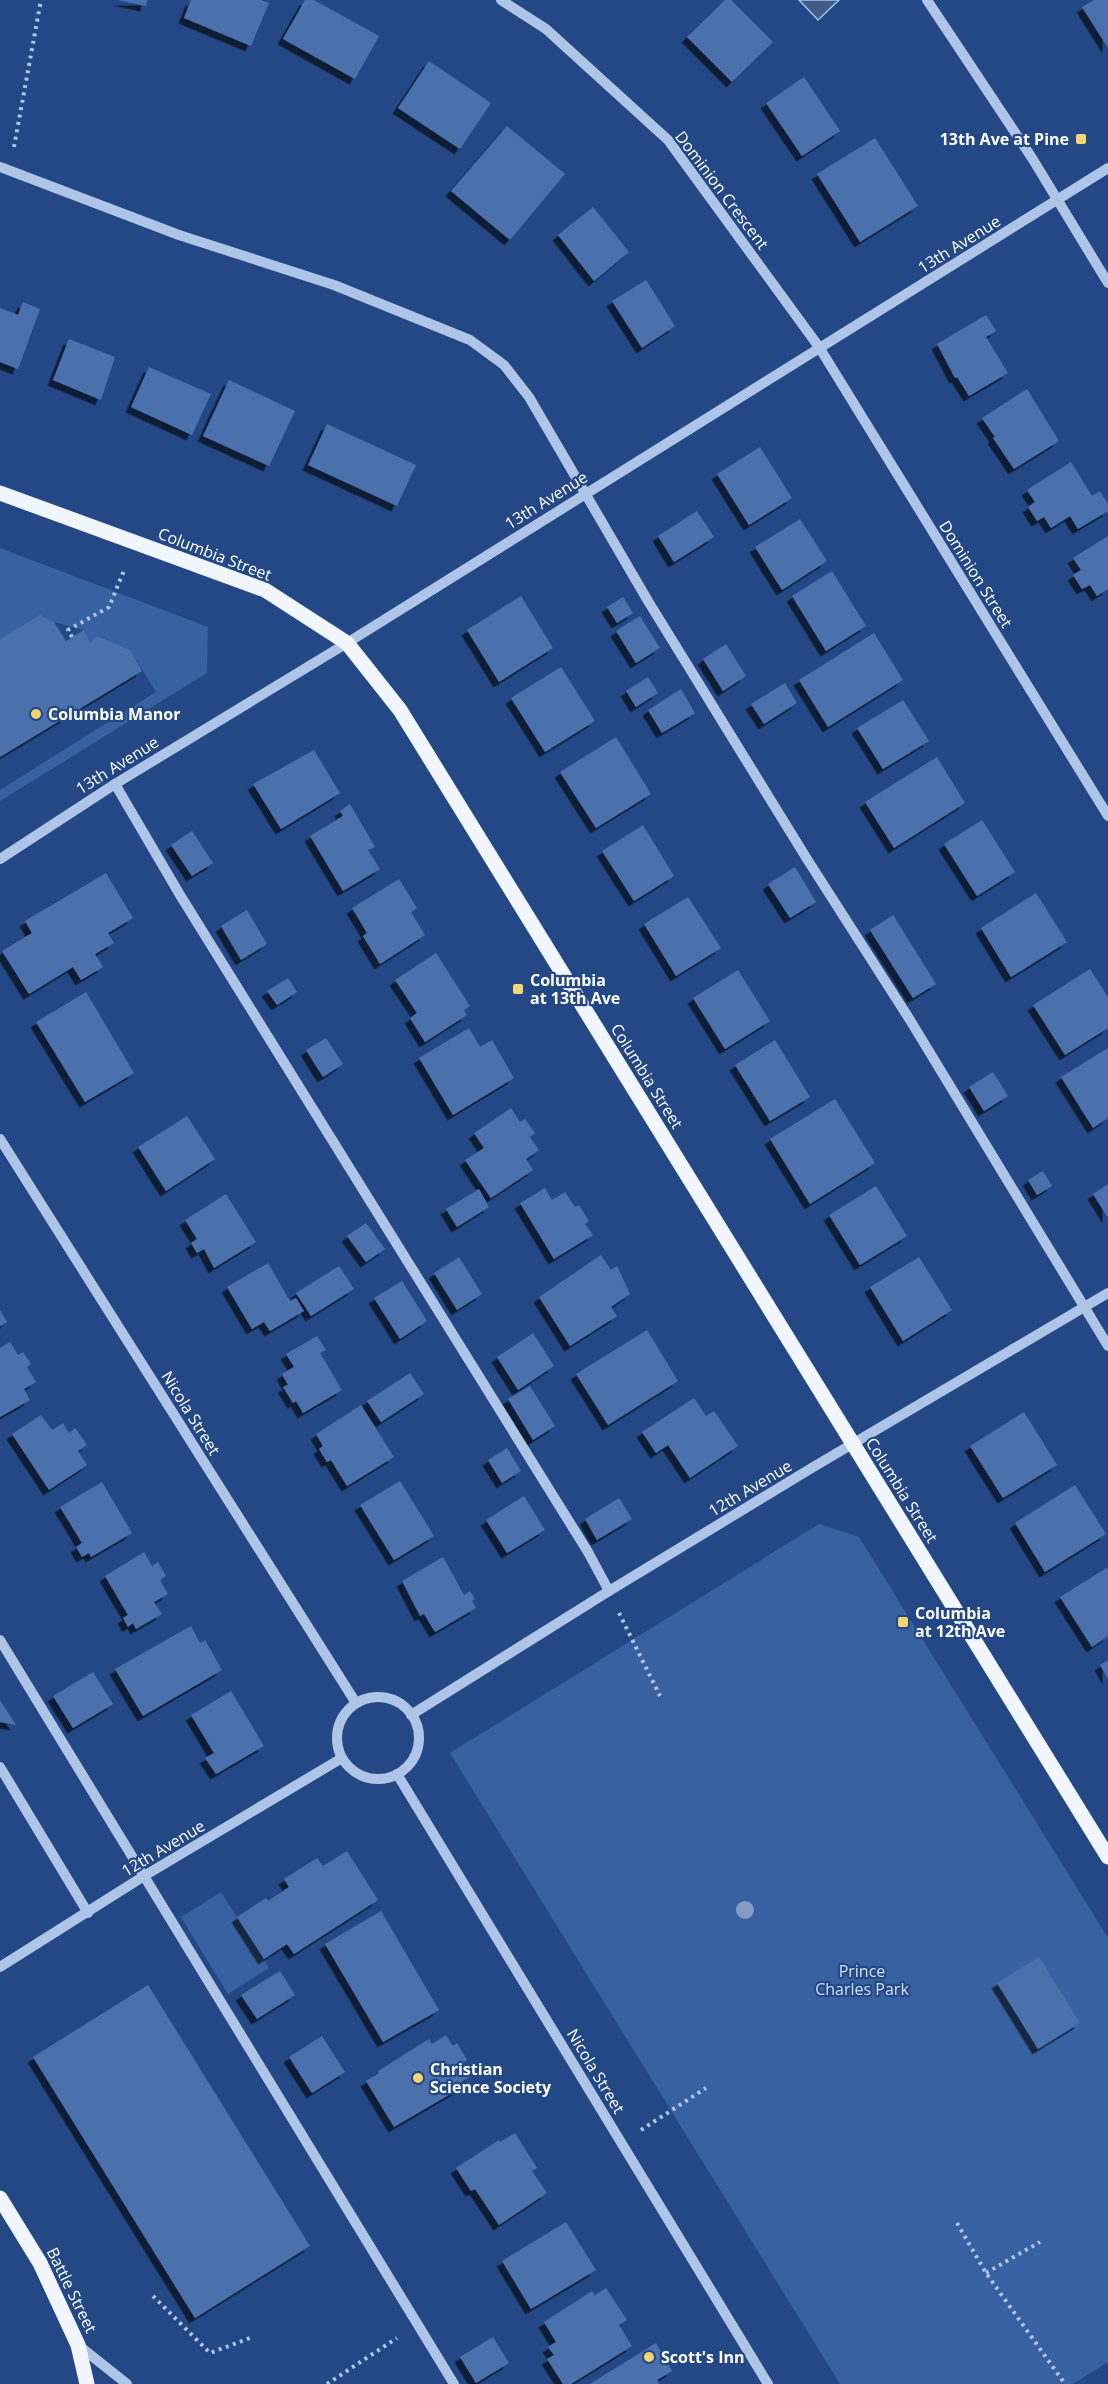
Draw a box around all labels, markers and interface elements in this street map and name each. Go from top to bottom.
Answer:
street label: Dominion Crescent [670,126,774,254]
place label: 13th Ave at Pine [940,128,1069,150]
marker: 13th Ave at Pine [1074,132,1088,146]
street label: 13th Avenue [913,210,1005,278]
street label: 13th Avenue [500,466,592,534]
street label: Dominion Street [934,516,1018,632]
street label: Columbia Street [155,522,275,586]
place label: Columbia Manor [48,703,180,725]
marker: Columbia Manor [29,707,43,721]
street label: 13th Avenue [71,731,163,799]
place label: Columbia at 13th Ave [530,969,620,1009]
marker: Columbia at 13th Ave [511,982,525,996]
street label: Columbia Street [606,1019,688,1133]
street label: Nicola Street [156,1367,226,1459]
street label: Columbia Street [861,1433,943,1547]
street label: 12th Avenue [704,1454,796,1522]
place label: Columbia at 12th Ave [915,1602,1005,1642]
marker: Columbia at 12th Ave [896,1615,910,1629]
street label: 12th Avenue [117,1814,209,1882]
park label: Prince Charles Park [815,1960,909,2000]
street label: Nicola Street [562,2025,630,2118]
place label: Christian Science Society [430,2058,552,2098]
marker: Christian Science Society [411,2071,425,2085]
street label: Battle Street [42,2244,102,2337]
place label: Scott's Inn [661,2346,745,2368]
marker: Scott's Inn [642,2350,656,2364]

